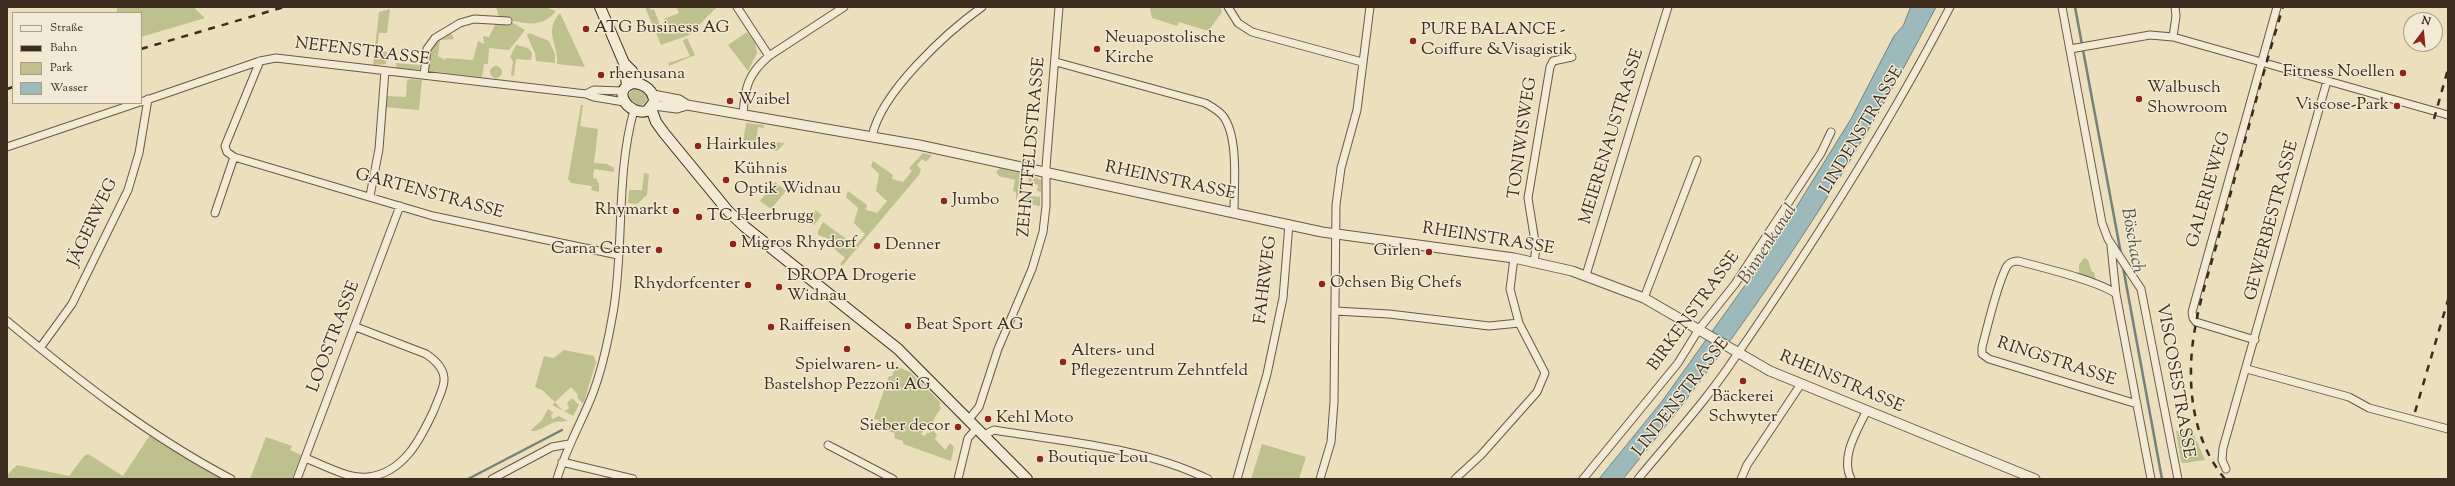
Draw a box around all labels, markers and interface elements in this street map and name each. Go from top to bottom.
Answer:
legend [12,12,142,104]
north arrow [2403,12,2443,52]
text: N [2420,13,2432,30]
text: Straße [50,19,83,37]
place label: ATG Business AG [594,19,729,39]
place label: PURE BALANCE - Coiffure &Visagistik [1421,21,1573,61]
marker: ATG Business AG [581,24,591,34]
place label: Neuapostolische Kirche [1105,29,1226,69]
street label: NEFENSTRASSE [294,35,430,71]
marker: PURE BALANCE - Coiffure &Visagistik [1408,36,1418,46]
text: Bahn [50,39,77,57]
marker: Neuapostolische Kirche [1092,44,1102,54]
street label: MEIERENAUSTRASSE [1577,47,1649,227]
street label: ZEHNTFELDSTRASSE [1015,56,1051,238]
text: Park [50,59,73,77]
place label: Fitness Noellen [2283,63,2395,83]
street label: LINDENSTRASSE [1817,64,1909,198]
place label: rhenusana [609,65,685,85]
marker: Fitness Noellen [2398,68,2408,78]
marker: rhenusana [596,70,606,80]
street label: TONIWISWEG [1505,76,1543,200]
text: Wasser [50,79,88,97]
place label: Walbusch Showroom [2147,79,2227,119]
place label: Waibel [738,91,790,111]
marker: Walbusch Showroom [2134,94,2144,104]
marker: Waibel [725,96,735,106]
place label: Viscose-Park [2295,96,2389,116]
marker: Viscose-Park [2392,101,2402,111]
street label: GALERIEWEG [2184,130,2236,250]
place label: Hairkules [706,136,776,156]
street label: GEWERBESTRASSE [2242,139,2304,303]
marker: Hairkules [693,141,703,151]
street label: RHEINSTRASSE [1103,158,1237,206]
place label: Kühnis Optik Widnau [734,160,841,200]
street label: GARTENSTRASSE [353,165,505,225]
marker: Kühnis Optik Widnau [721,175,731,185]
street label: JÄGERWEG [65,176,123,270]
place label: Jumbo [952,191,999,211]
marker: Jumbo [939,196,949,206]
place label: Rhymarkt [595,201,668,221]
water label: Binnenkanal [1735,201,1803,289]
marker: Rhymarkt [671,206,681,216]
place label: TC Heerbrugg [707,207,814,227]
water label: Böschach [2115,207,2147,275]
marker: TC Heerbrugg [694,212,704,222]
street label: RHEINSTRASSE [1421,219,1555,261]
place label: Migros Rhydorf [741,234,857,254]
street label: FAHRWEG [1251,235,1283,325]
place label: Denner [885,236,941,256]
marker: Migros Rhydorf [728,239,738,249]
place label: Carna Center [551,240,651,260]
marker: Denner [872,241,882,251]
place label: Girlen [1374,242,1421,262]
marker: Carna Center [654,245,664,255]
marker: Girlen [1424,247,1434,257]
street label: BIRKENSTRASSE [1645,248,1745,376]
place label: DROPA Drogerie Widnau [787,267,916,307]
place label: Ochsen Big Chefs [1330,274,1462,294]
place label: Rhydorfcenter [634,275,740,295]
street label: LOOSTRASSE [304,278,366,396]
marker: Ochsen Big Chefs [1317,279,1327,289]
marker: Rhydorfcenter [743,280,753,290]
marker: DROPA Drogerie Widnau [774,282,784,292]
street label: VISCOSESTRASSE [2150,302,2198,460]
place label: Beat Sport AG [916,316,1023,336]
place label: Raiffeisen [779,317,851,337]
marker: Beat Sport AG [903,321,913,331]
marker: Raiffeisen [766,322,776,332]
street label: RINGSTRASSE [1994,334,2118,392]
street label: LINDENSTRASSE [1629,335,1735,461]
place label: Alters- und Pflegezentrum Zehntfeld [1071,342,1248,382]
marker: Spielwaren- u. Bastelshop Pezzoni AG [842,344,852,354]
street label: RHEINSTRASSE [1776,348,1906,418]
place label: Spielwaren- u. Bastelshop Pezzoni AG [764,356,930,396]
marker: Alters- und Pflegezentrum Zehntfeld [1058,357,1068,367]
marker: Bäckerei Schwyter [1738,376,1748,386]
place label: Bäckerei Schwyter [1709,388,1777,428]
place label: Kehl Moto [996,409,1073,429]
marker: Kehl Moto [983,414,993,424]
place label: Sieber decor [859,417,950,437]
marker: Sieber decor [953,422,963,432]
place label: Boutique Lou [1048,449,1148,469]
marker: Boutique Lou [1035,454,1045,464]

